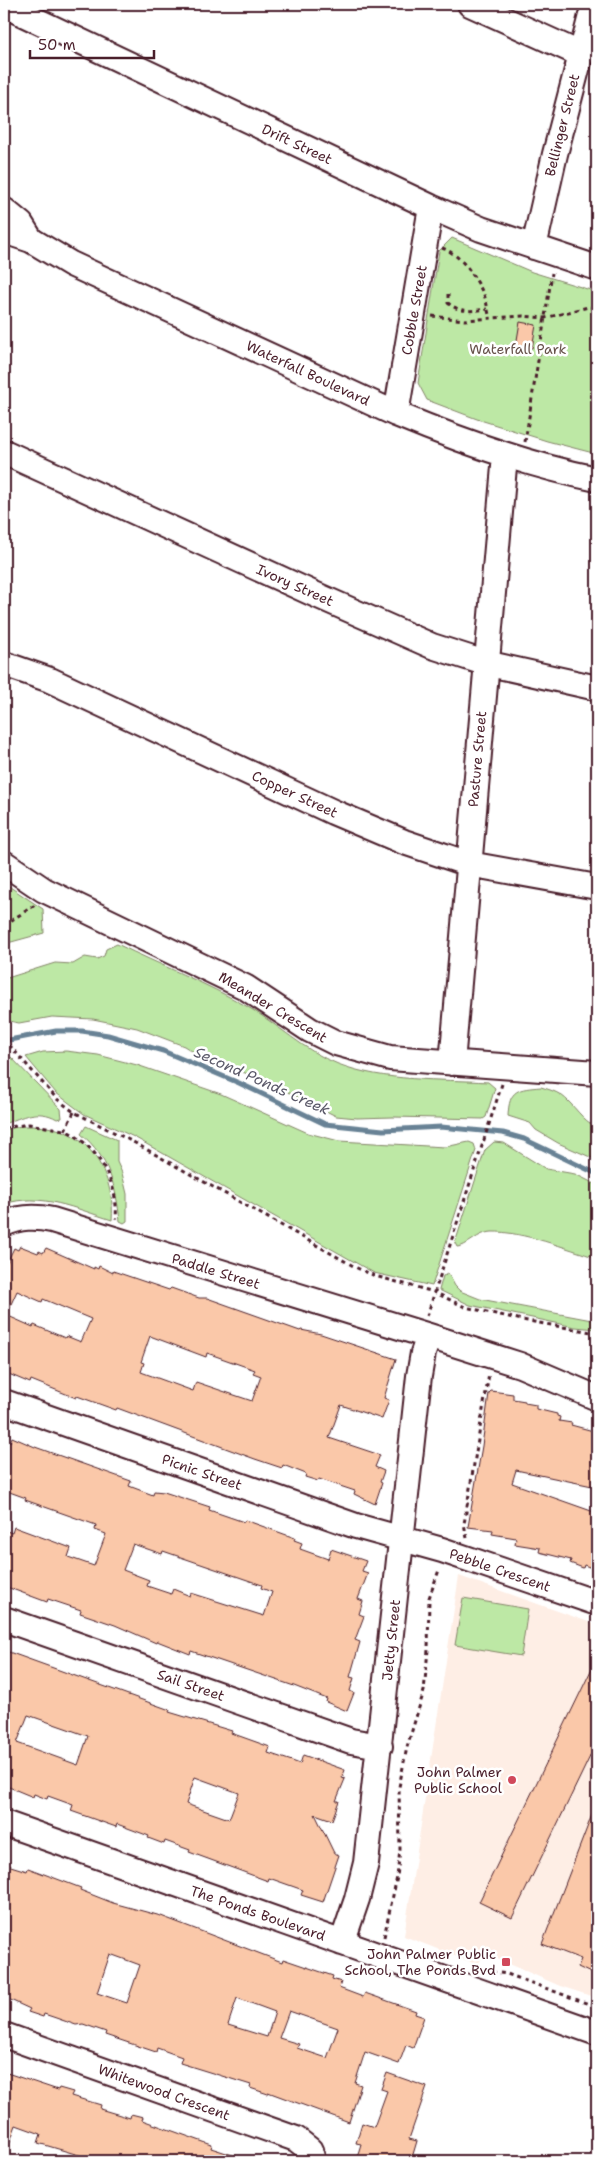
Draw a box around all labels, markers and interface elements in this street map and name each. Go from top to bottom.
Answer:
scale bar [30,28,154,60]
text: 50 m [38,35,76,55]
street label: Bellinger Street [541,72,583,178]
street label: Drift Street [259,120,335,168]
street label: Cobble Street [397,264,431,356]
street label: Waterfall Boulevard [243,336,373,410]
park label: Waterfall Park [469,340,567,358]
street label: Ivory Street [253,560,337,610]
street label: Pasture Street [464,710,490,808]
street label: Copper Street [249,766,341,822]
street label: Meander Crescent [215,967,331,1047]
water label: Second Ponds Creek [191,1042,333,1120]
street label: Paddle Street [170,1249,262,1293]
street label: Picnic Street [159,1450,245,1494]
street label: Pebble Crescent [447,1544,553,1596]
street label: Jetty Street [378,1598,404,1682]
street label: Sail Street [155,1665,227,1705]
place label: John Palmer Public School [414,1763,503,1797]
marker: John Palmer Public School [506,1774,518,1786]
street label: The Ponds Boulevard [188,1881,328,1945]
place label: John Palmer Public School, The Ponds Bvd [344,1945,496,1979]
marker: John Palmer Public School, The Ponds Bvd [500,1956,512,1968]
street label: Whitewood Crescent [96,2060,232,2124]

